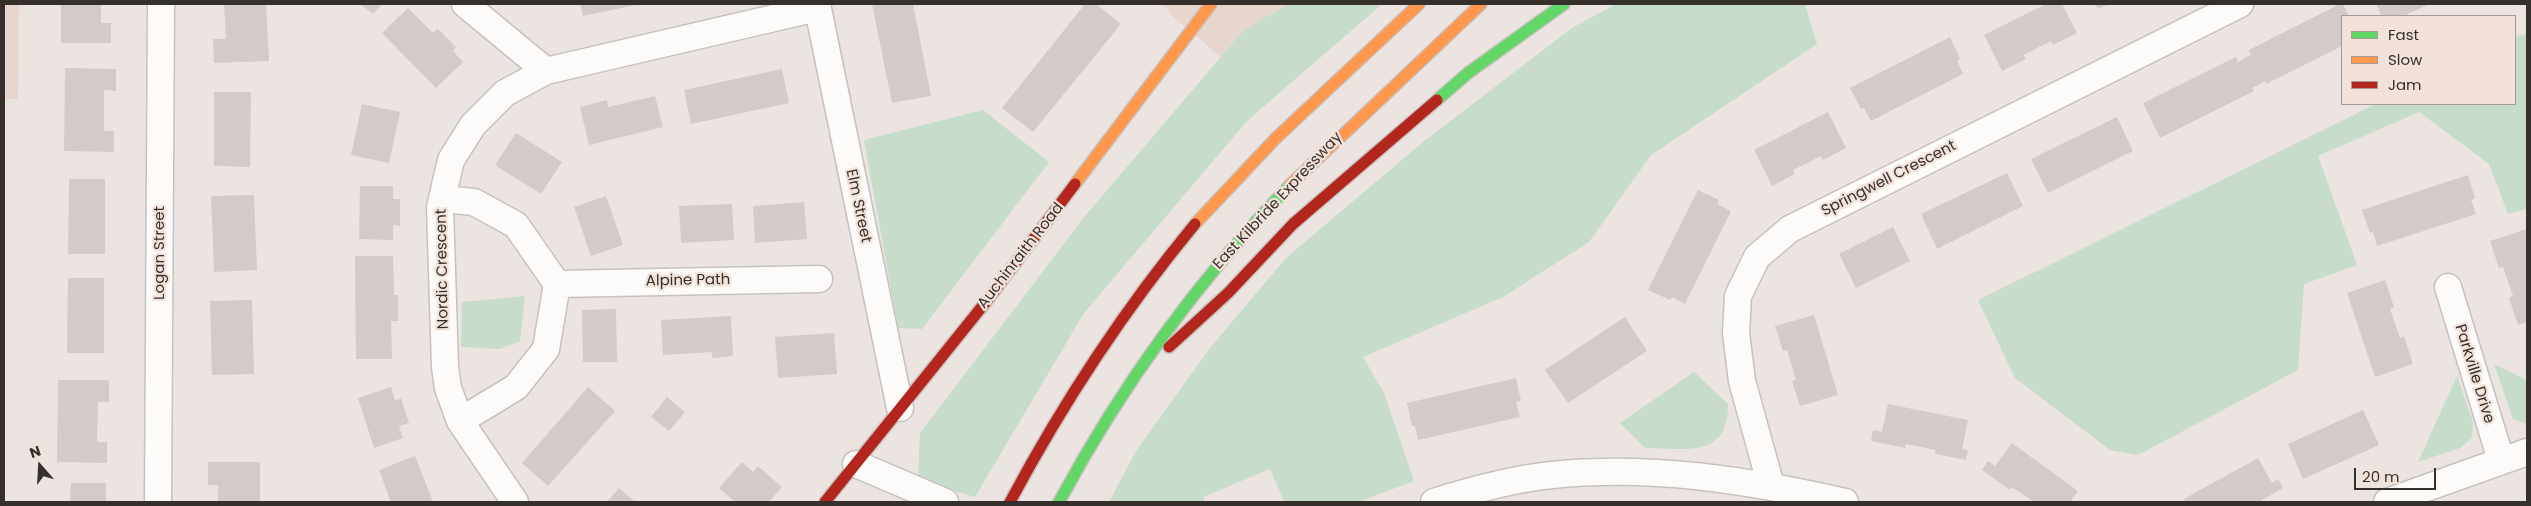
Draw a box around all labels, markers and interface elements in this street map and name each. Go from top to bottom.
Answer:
legend [2341,15,2516,105]
text: Fast [2388,24,2419,45]
text: Slow [2388,49,2422,70]
text: Jam [2388,74,2422,95]
street label: East Kilbride Expressway [1210,129,1346,273]
street label: Springwell Crescent [1819,137,1959,221]
street label: Elm Street [841,168,875,244]
street label: Auchinraith Road [974,200,1068,312]
street label: Logan Street [151,206,169,300]
street label: Nordic Crescent [433,209,453,329]
street label: Alpine Path [646,271,730,291]
street label: Parkville Drive [2450,322,2498,426]
north arrow [15,441,65,491]
text: N [27,441,43,463]
scale bar [2356,458,2438,490]
text: 20 m [2362,466,2400,487]

